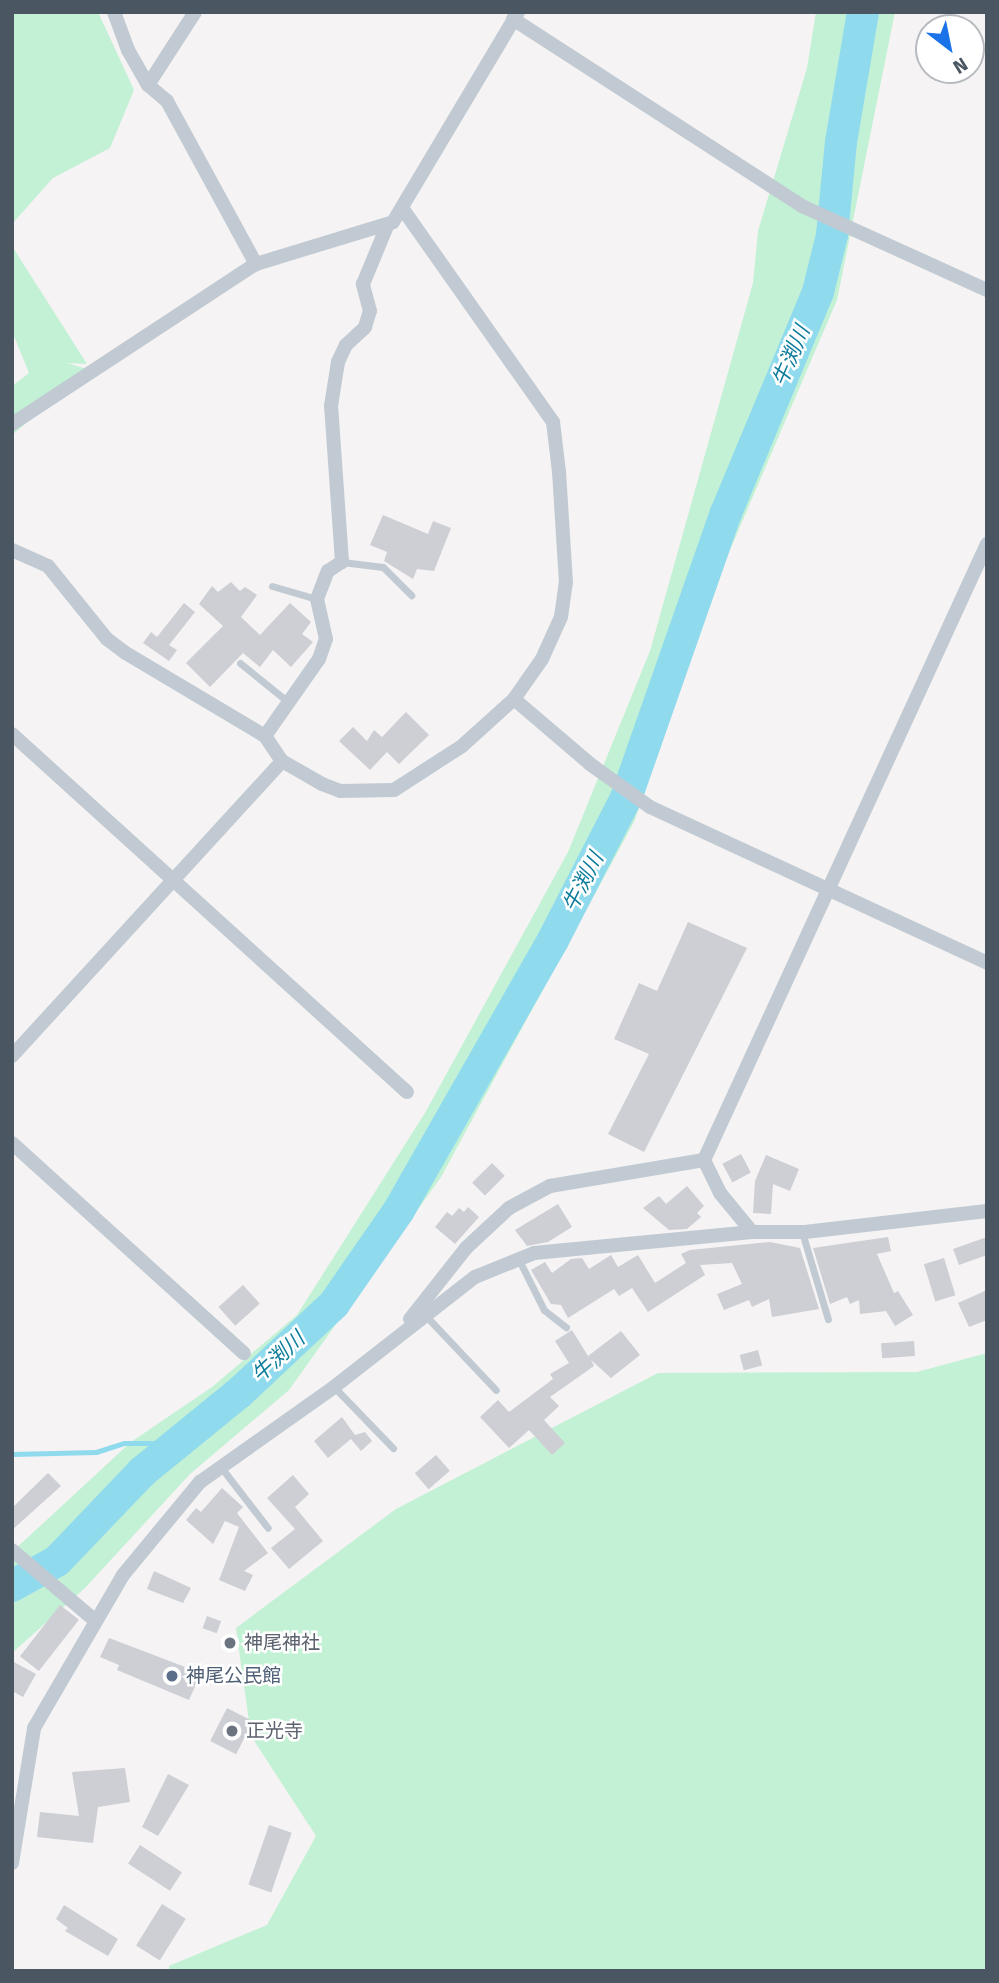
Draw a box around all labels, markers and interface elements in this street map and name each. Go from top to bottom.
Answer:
north arrow [915,14,985,84]
text: N [949,52,972,79]
water label: 牛渕川 [767,322,815,390]
water label: 牛渕川 [557,848,609,916]
water label: 牛渕川 [246,1326,310,1388]
place label: 神尾神社 [244,1632,320,1654]
marker: 神尾神社 [222,1635,238,1651]
place label: 神尾公民館 [186,1665,281,1687]
marker: 神尾公民館 [164,1668,180,1684]
place label: 正光寺 [246,1720,303,1742]
marker: 正光寺 [224,1723,240,1739]

